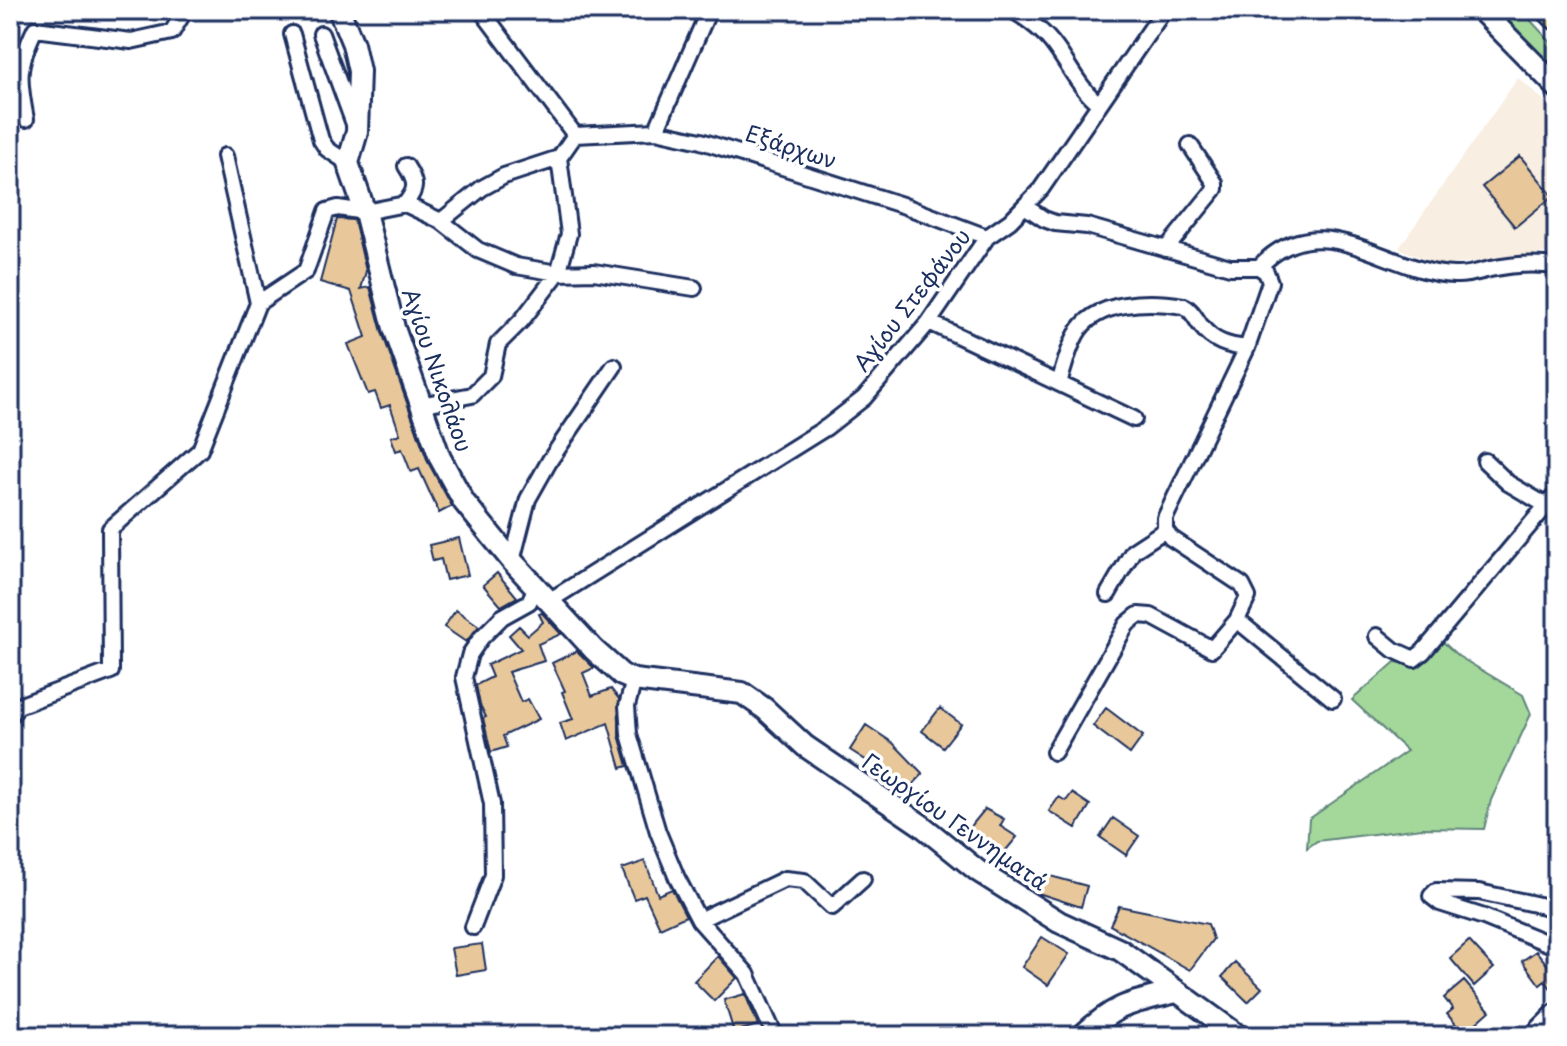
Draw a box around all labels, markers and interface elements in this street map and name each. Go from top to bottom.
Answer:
street label: Εξάρχων [742,115,841,176]
street label: Αγίου Στεφάνου [844,221,977,378]
street label: Αγίου Νικολάου [395,283,482,456]
street label: Γεωργίου Γεννηματά [856,744,1056,897]

